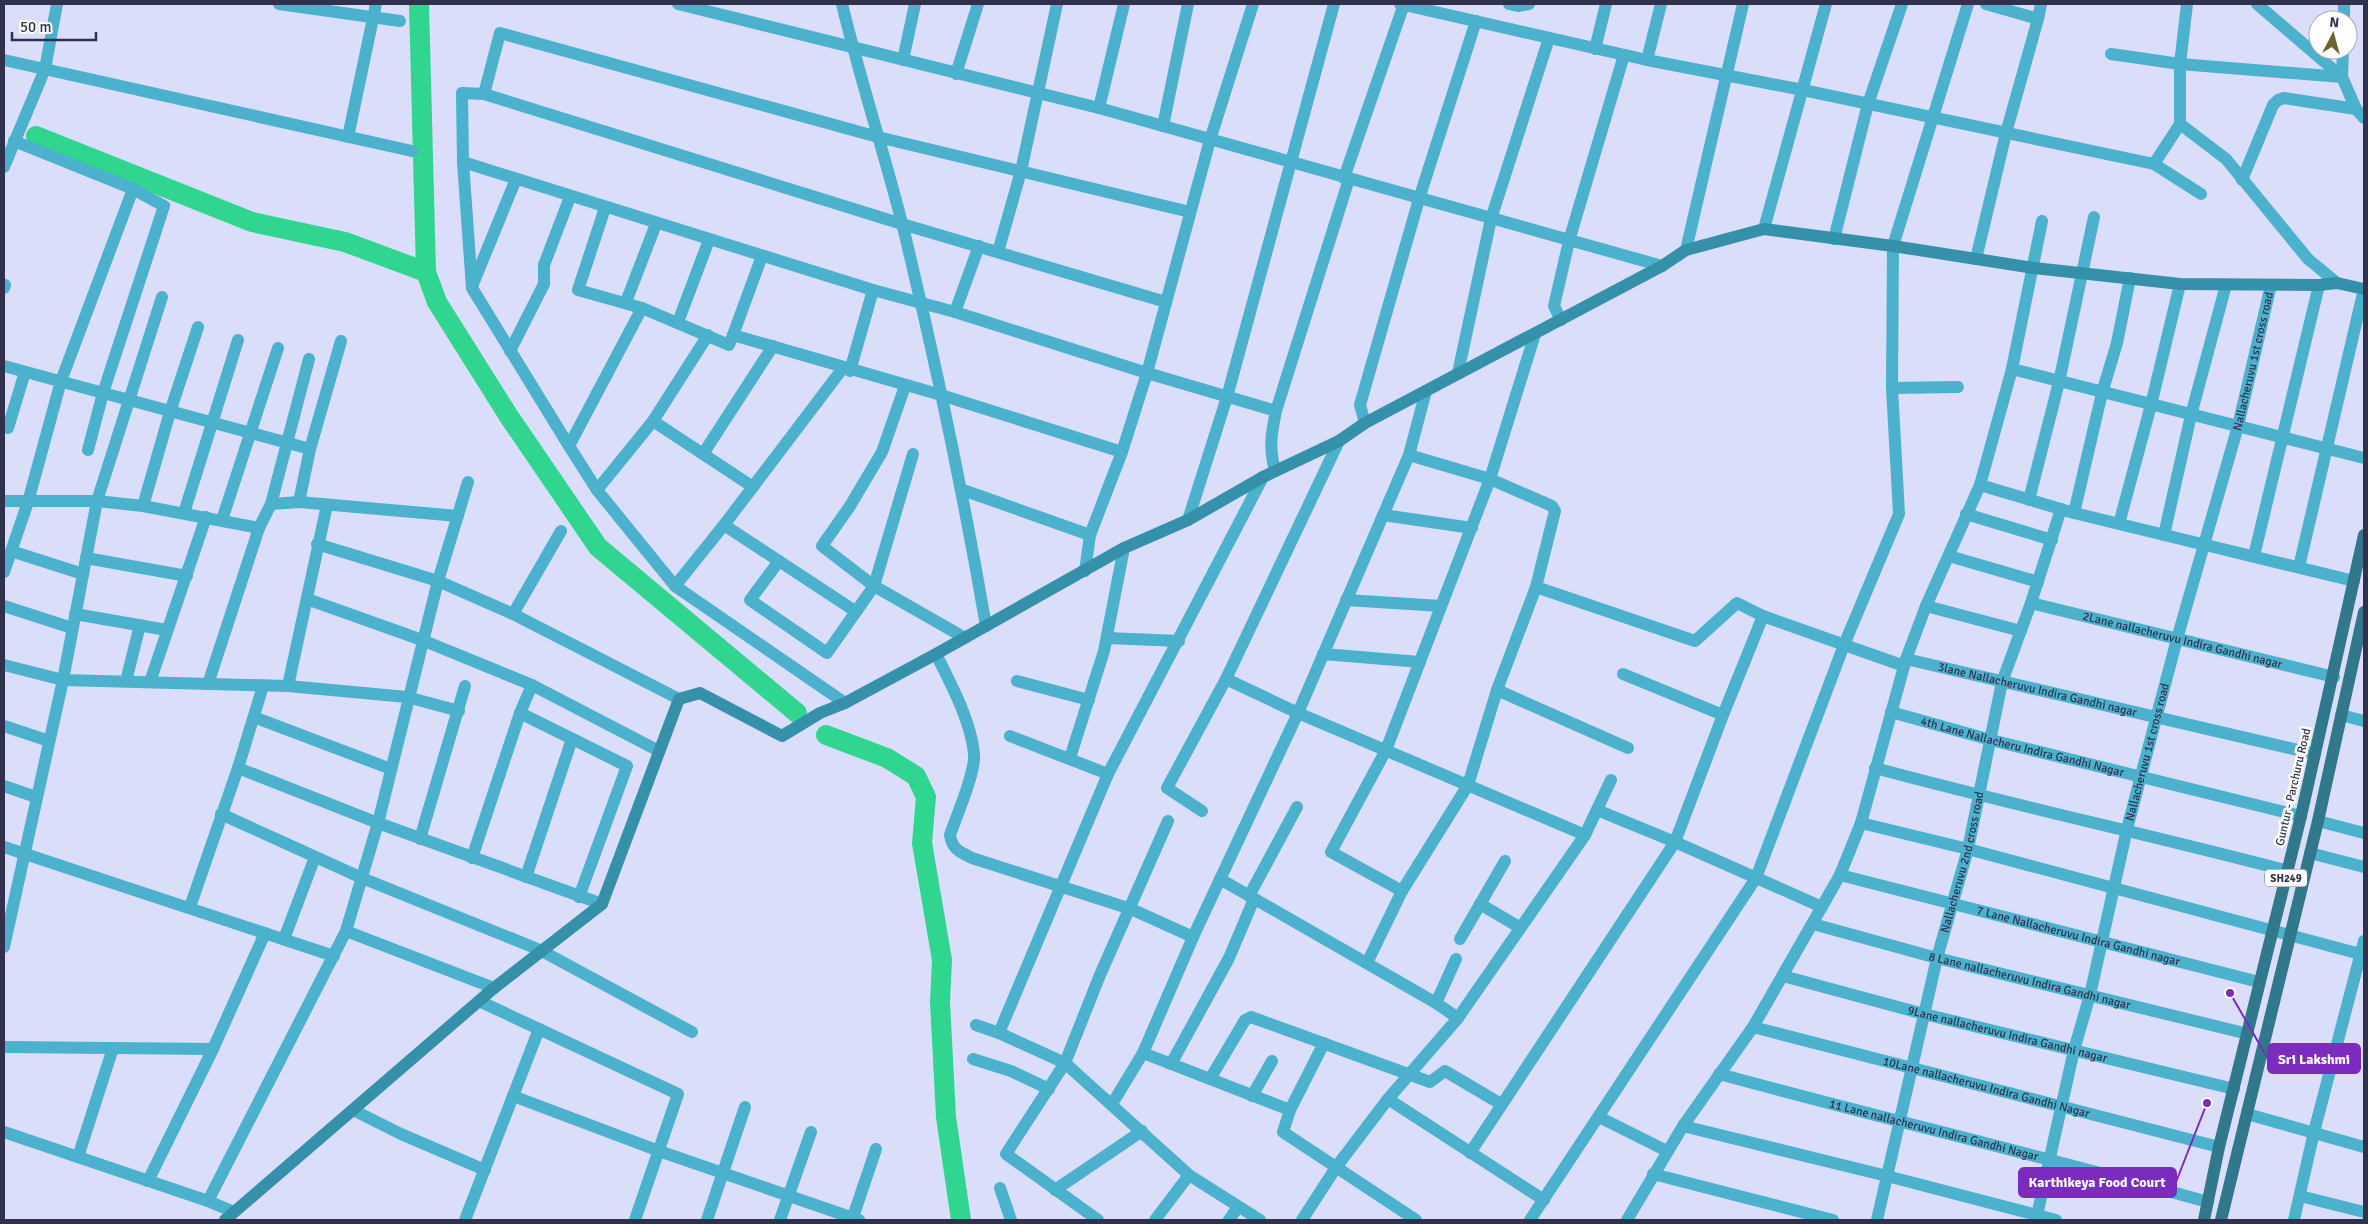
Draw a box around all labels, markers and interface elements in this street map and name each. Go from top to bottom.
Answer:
scale bar [12,10,96,42]
north arrow [2308,10,2358,60]
text: N [2329,14,2340,32]
text: 50 m [20,18,51,36]
street label: Nallacheruvu 1st cross road [2230,291,2277,433]
street label: 2Lane nallacheruvu Indira Gandhi nagar [2081,609,2284,672]
street label: 3lane Nallacheruvu Indira Gandhi nagar [1936,660,2139,721]
street label: Nallacheruvu 1st cross road [2122,682,2173,823]
street label: 4th Lane Nallacheru Indira Gandhi Nagar [1919,714,2126,781]
street label: Guntur - Parchuru Road [2273,727,2314,847]
street label: Nallacheruvu 2nd cross road [1938,790,1988,935]
road number: SH249 [2265,870,2307,886]
street label: 7 Lane Nallacheruvu Indira Gandhi nagar [1975,903,2182,970]
street label: 8 Lane nallacheruvu Indira Gandhi nagar [1927,949,2133,1013]
street label: 9Lane nallacheruvu Indira Gandhi nagar [1906,1003,2109,1066]
callout: Sri Lakshmi [2268,1044,2360,1073]
text: Sri Lakshmi [2278,1051,2350,1068]
street label: 10Lane nallacheruvu Indira Gandhi Nagar [1881,1054,2092,1122]
street label: 11 Lane nallacheruvu Indira Gandhi Nagar [1827,1096,2041,1165]
callout: Karthikeya Food Court [2019,1168,2176,1197]
text: Karthikeya Food Court [2029,1174,2166,1191]

